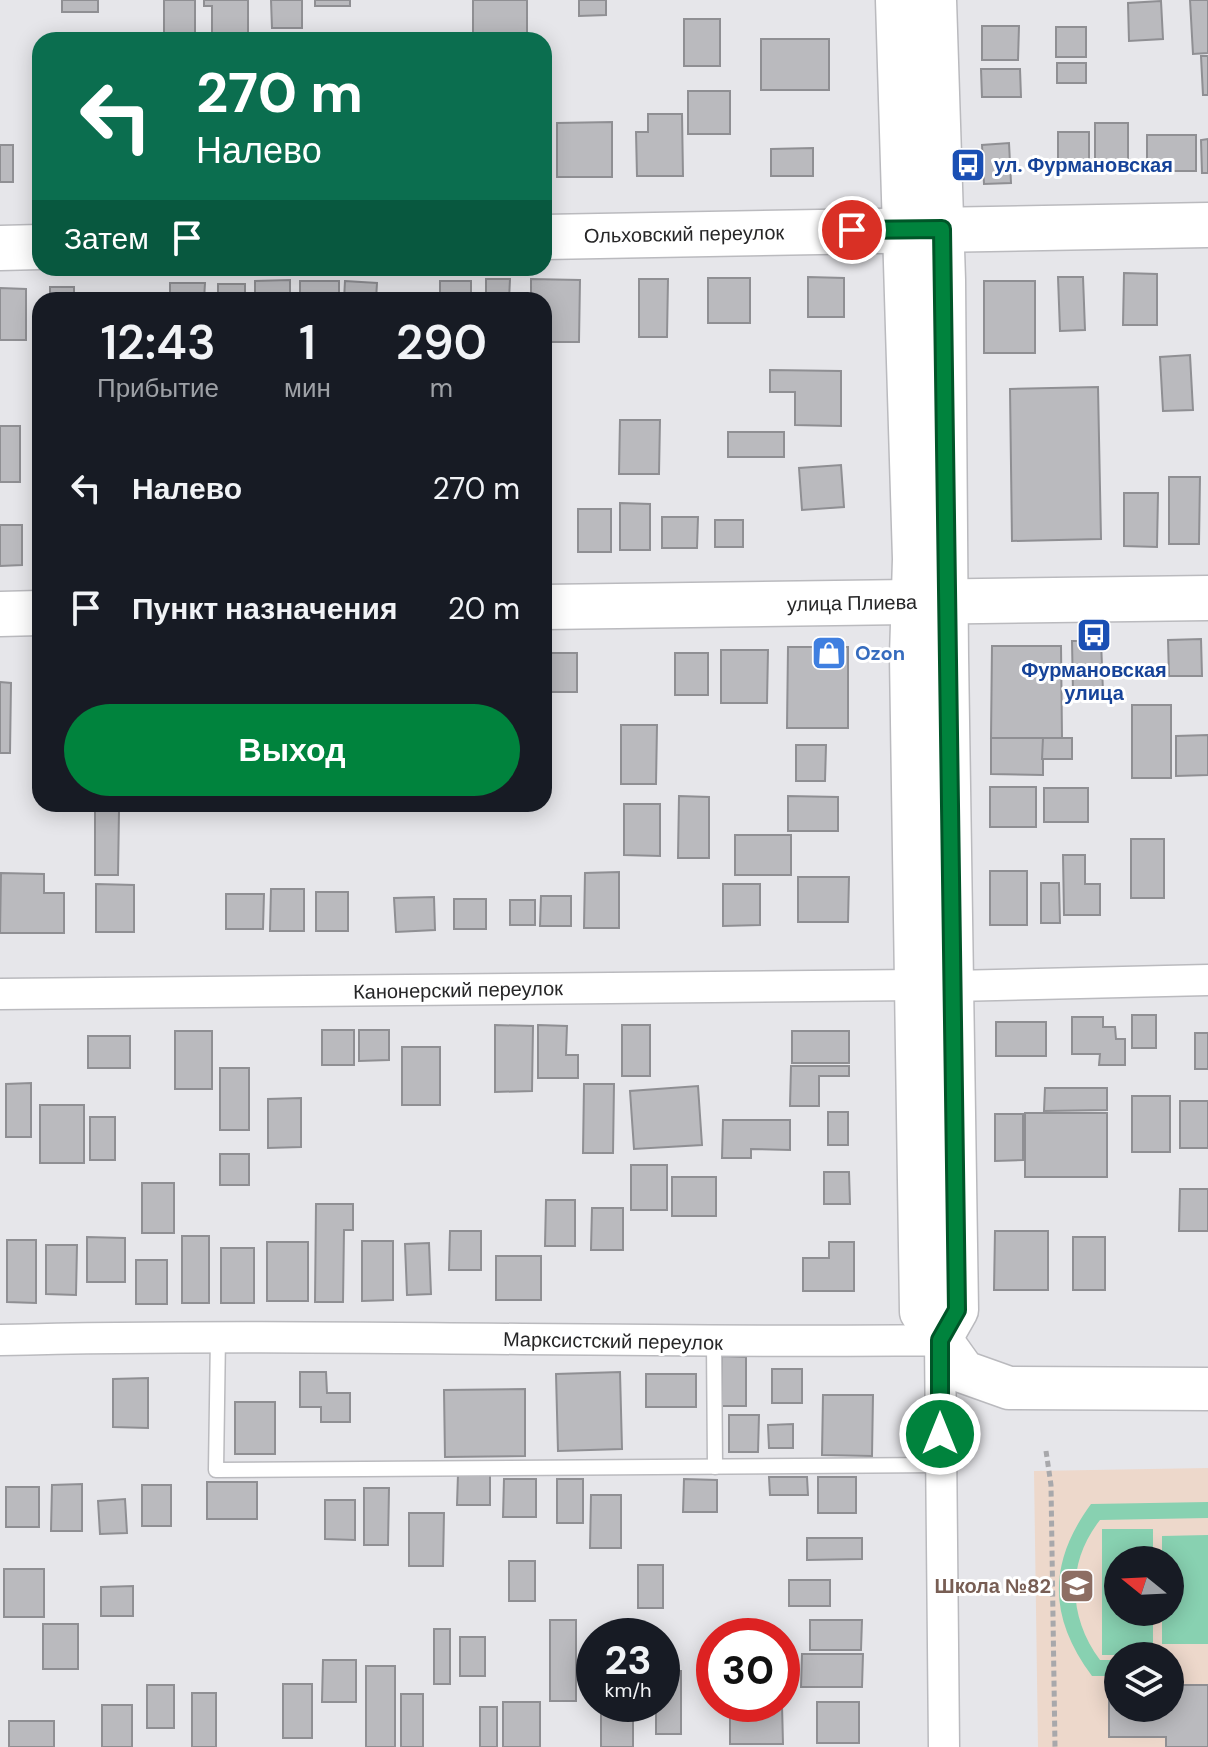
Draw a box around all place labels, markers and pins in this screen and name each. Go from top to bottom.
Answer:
bus stop icon: ул. Фурмановская [949,146,987,184]
place label: ул. Фурмановская [994,152,1173,178]
pin [818,196,886,264]
bus stop icon: Фурмановская улица [1075,616,1113,654]
shop icon: Ozon [810,634,848,672]
place label: Ozon [855,640,905,666]
place label: Фурмановская улица [1021,657,1167,706]
school or university icon: Школа №82 [1058,1567,1096,1605]
place label: Школа №82 [935,1573,1051,1599]

